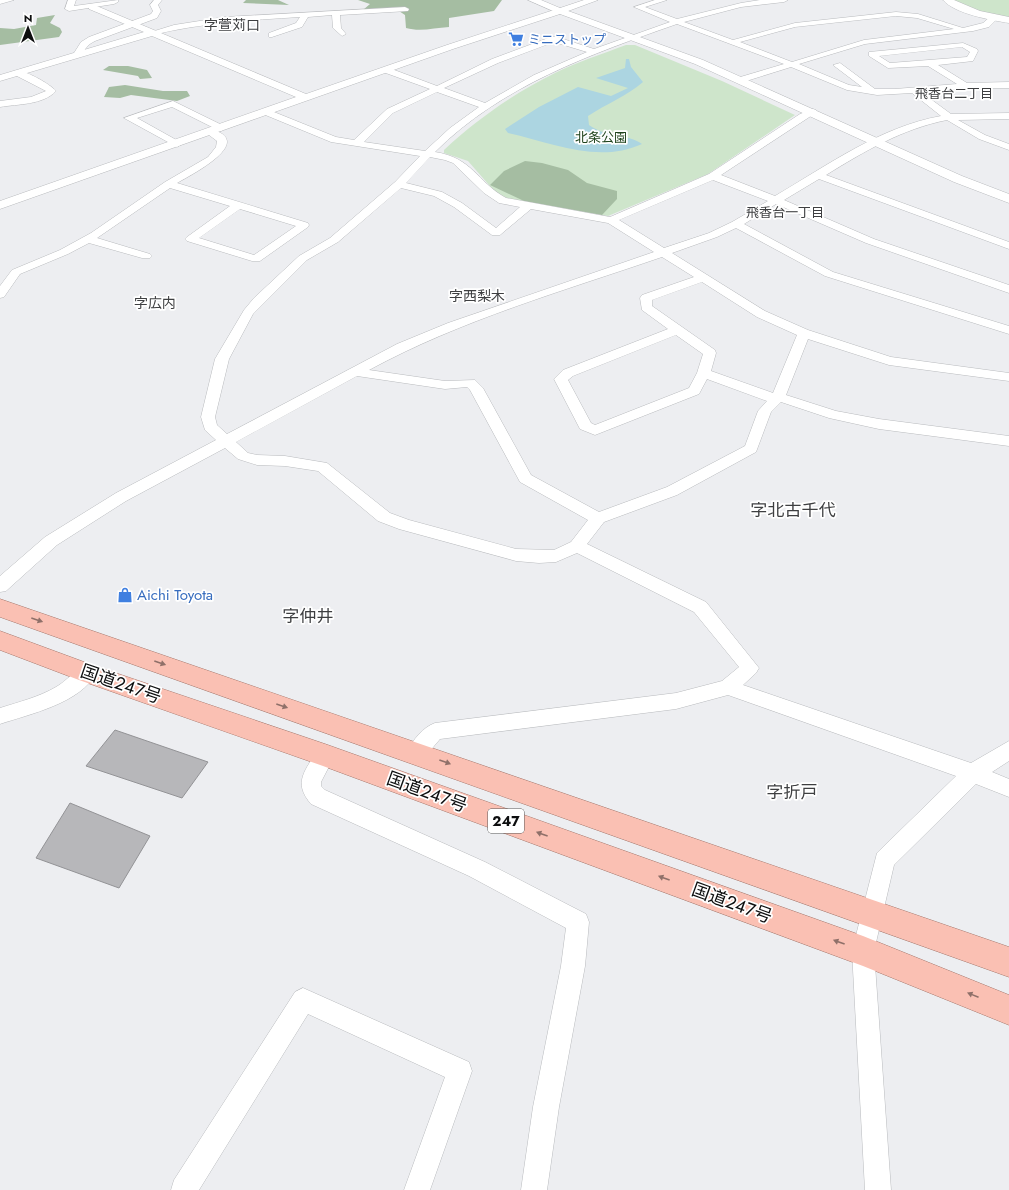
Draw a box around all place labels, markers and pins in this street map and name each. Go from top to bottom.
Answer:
supermarket icon: ミニストップ [507,30,525,48]
place label: ミニストップ [528,30,606,49]
place label: Aichi Toyota [137,584,213,606]
shop icon: Aichi Toyota [116,586,134,604]

